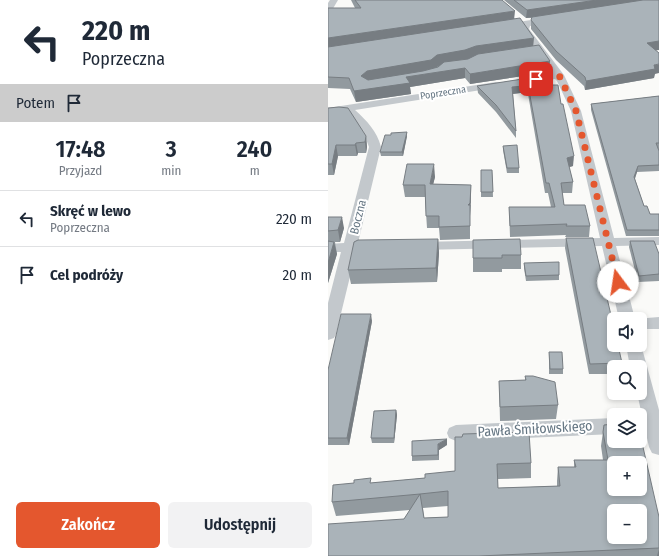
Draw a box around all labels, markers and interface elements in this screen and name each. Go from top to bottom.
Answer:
text: 220 m [82,14,150,47]
icon: left [16,16,68,68]
text: Poprzeczna [82,48,165,70]
pin [519,62,553,96]
icon: arrive [525,68,547,90]
street label: Poprzeczna [419,83,467,103]
icon: arrive [63,92,85,114]
text: Potem [16,94,55,112]
text: 17:48 [56,135,106,163]
text: 3 [166,135,177,163]
text: 240 [237,135,272,163]
text: Przyjazd [59,163,102,178]
text: min [161,163,181,178]
text: m [250,163,260,178]
street label: Boczna [347,198,369,236]
text: Skręć w lewo [50,202,131,220]
icon: left [16,208,38,230]
text: 220 m [276,210,312,228]
text: Poprzeczna [50,220,110,235]
position arrow [597,261,639,303]
icon: arrive [16,264,38,286]
text: Cel podróży [50,266,123,284]
text: 20 m [283,266,312,284]
map controls [607,312,647,544]
button: sound [607,312,647,352]
button: search [607,360,647,400]
button: layers [607,408,647,448]
street label: Pawła Śmiłowskiego [477,417,593,440]
button: + [607,456,647,496]
button: Zakończ [16,502,160,548]
button: Udostępnij [168,502,312,548]
button: − [607,504,647,544]

